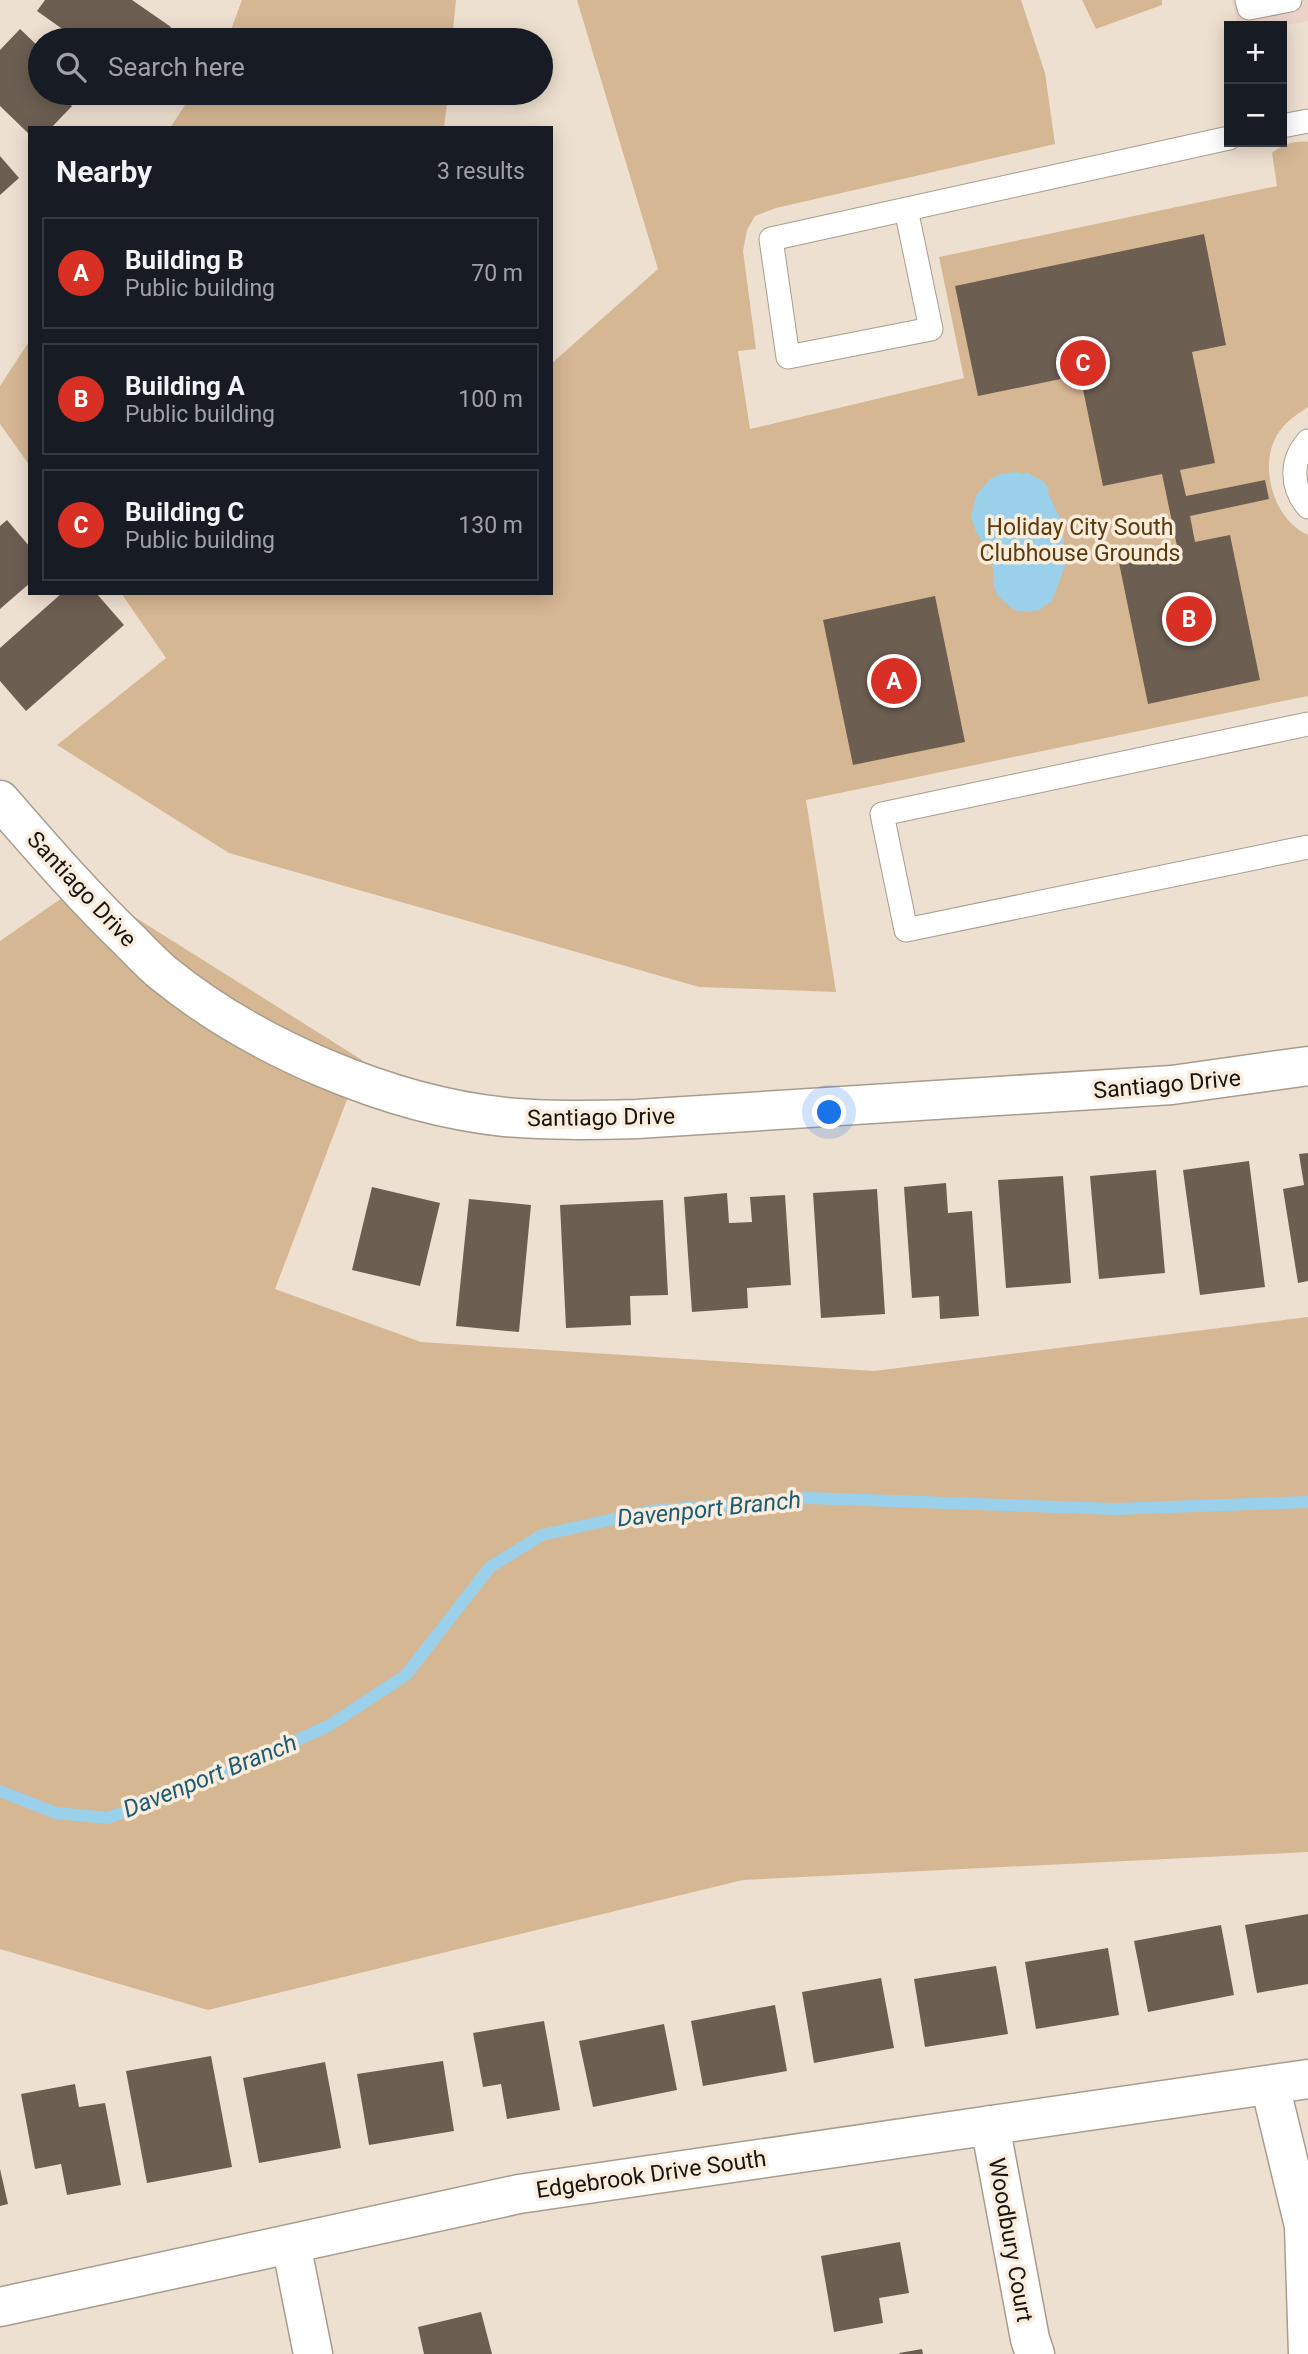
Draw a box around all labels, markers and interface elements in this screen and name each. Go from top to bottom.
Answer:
map controls [1224,21,1287,147]
button: + [1224,21,1287,84]
search box [28,28,553,105]
icon: search [52,48,90,86]
text: Search here [108,52,245,82]
button: − [1224,84,1287,147]
text: Nearby [56,154,152,189]
text: 3 results [437,158,525,185]
text: Building B [125,245,244,275]
text: A [73,260,89,287]
text: 70 m [471,260,523,287]
text: Public building [125,275,275,302]
pin: C [1060,337,1106,389]
text: Building A [125,371,245,401]
text: B [74,386,88,413]
text: 100 m [458,386,523,413]
text: Public building [125,401,275,428]
text: Building C [125,497,244,527]
text: C [73,512,89,539]
text: 130 m [458,512,523,539]
park label: Holiday City South Clubhouse Grounds [980,514,1180,567]
text: Public building [125,527,275,554]
pin: B [1166,593,1212,645]
pin: A [871,655,917,707]
street label: Santiago Drive [21,826,142,953]
street label: Santiago Drive [1092,1065,1242,1104]
your location [812,1095,846,1129]
street label: Santiago Drive [527,1103,675,1132]
water label: Davenport Branch [616,1485,802,1533]
water label: Davenport Branch [119,1728,301,1824]
street label: Edgebrook Drive South [534,2145,768,2204]
street label: Woodbury Court [983,2156,1038,2324]

